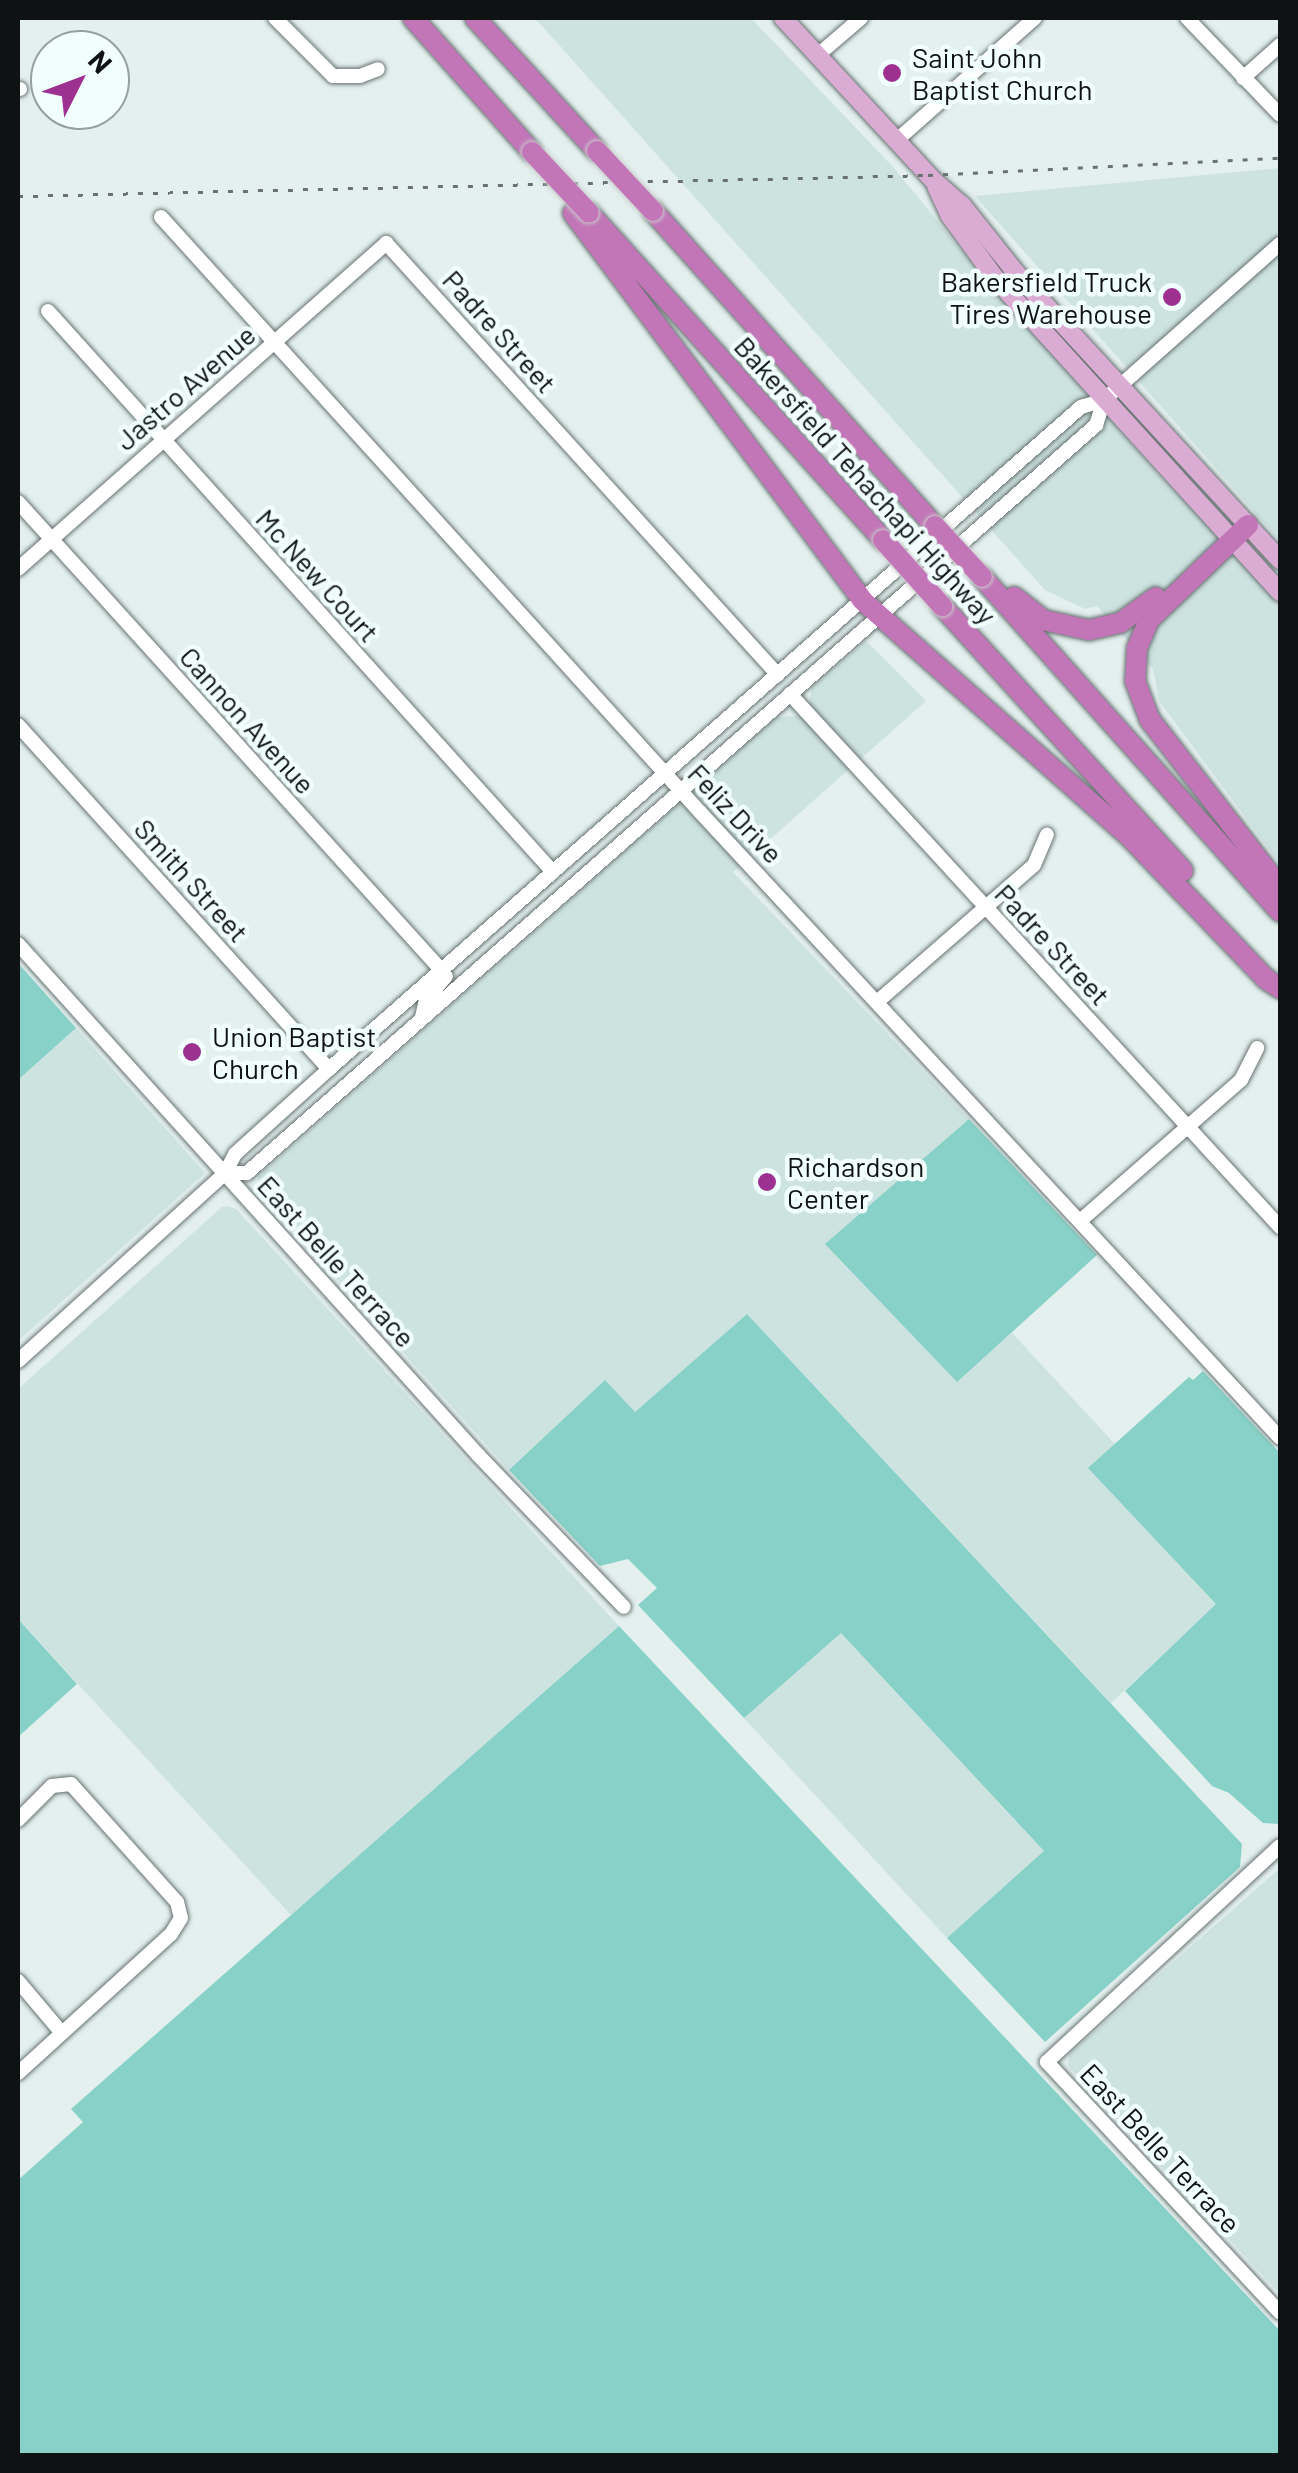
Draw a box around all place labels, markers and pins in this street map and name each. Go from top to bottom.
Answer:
place label: Saint John Baptist Church [912,40,1093,106]
marker: Saint John Baptist Church [881,62,903,84]
place label: Bakersfield Truck Tires Warehouse [941,264,1152,330]
marker: Bakersfield Truck Tires Warehouse [1161,286,1183,308]
place label: Union Baptist Church [212,1019,376,1085]
marker: Union Baptist Church [181,1041,203,1063]
place label: Richardson Center [787,1149,924,1215]
marker: Richardson Center [756,1171,778,1193]

